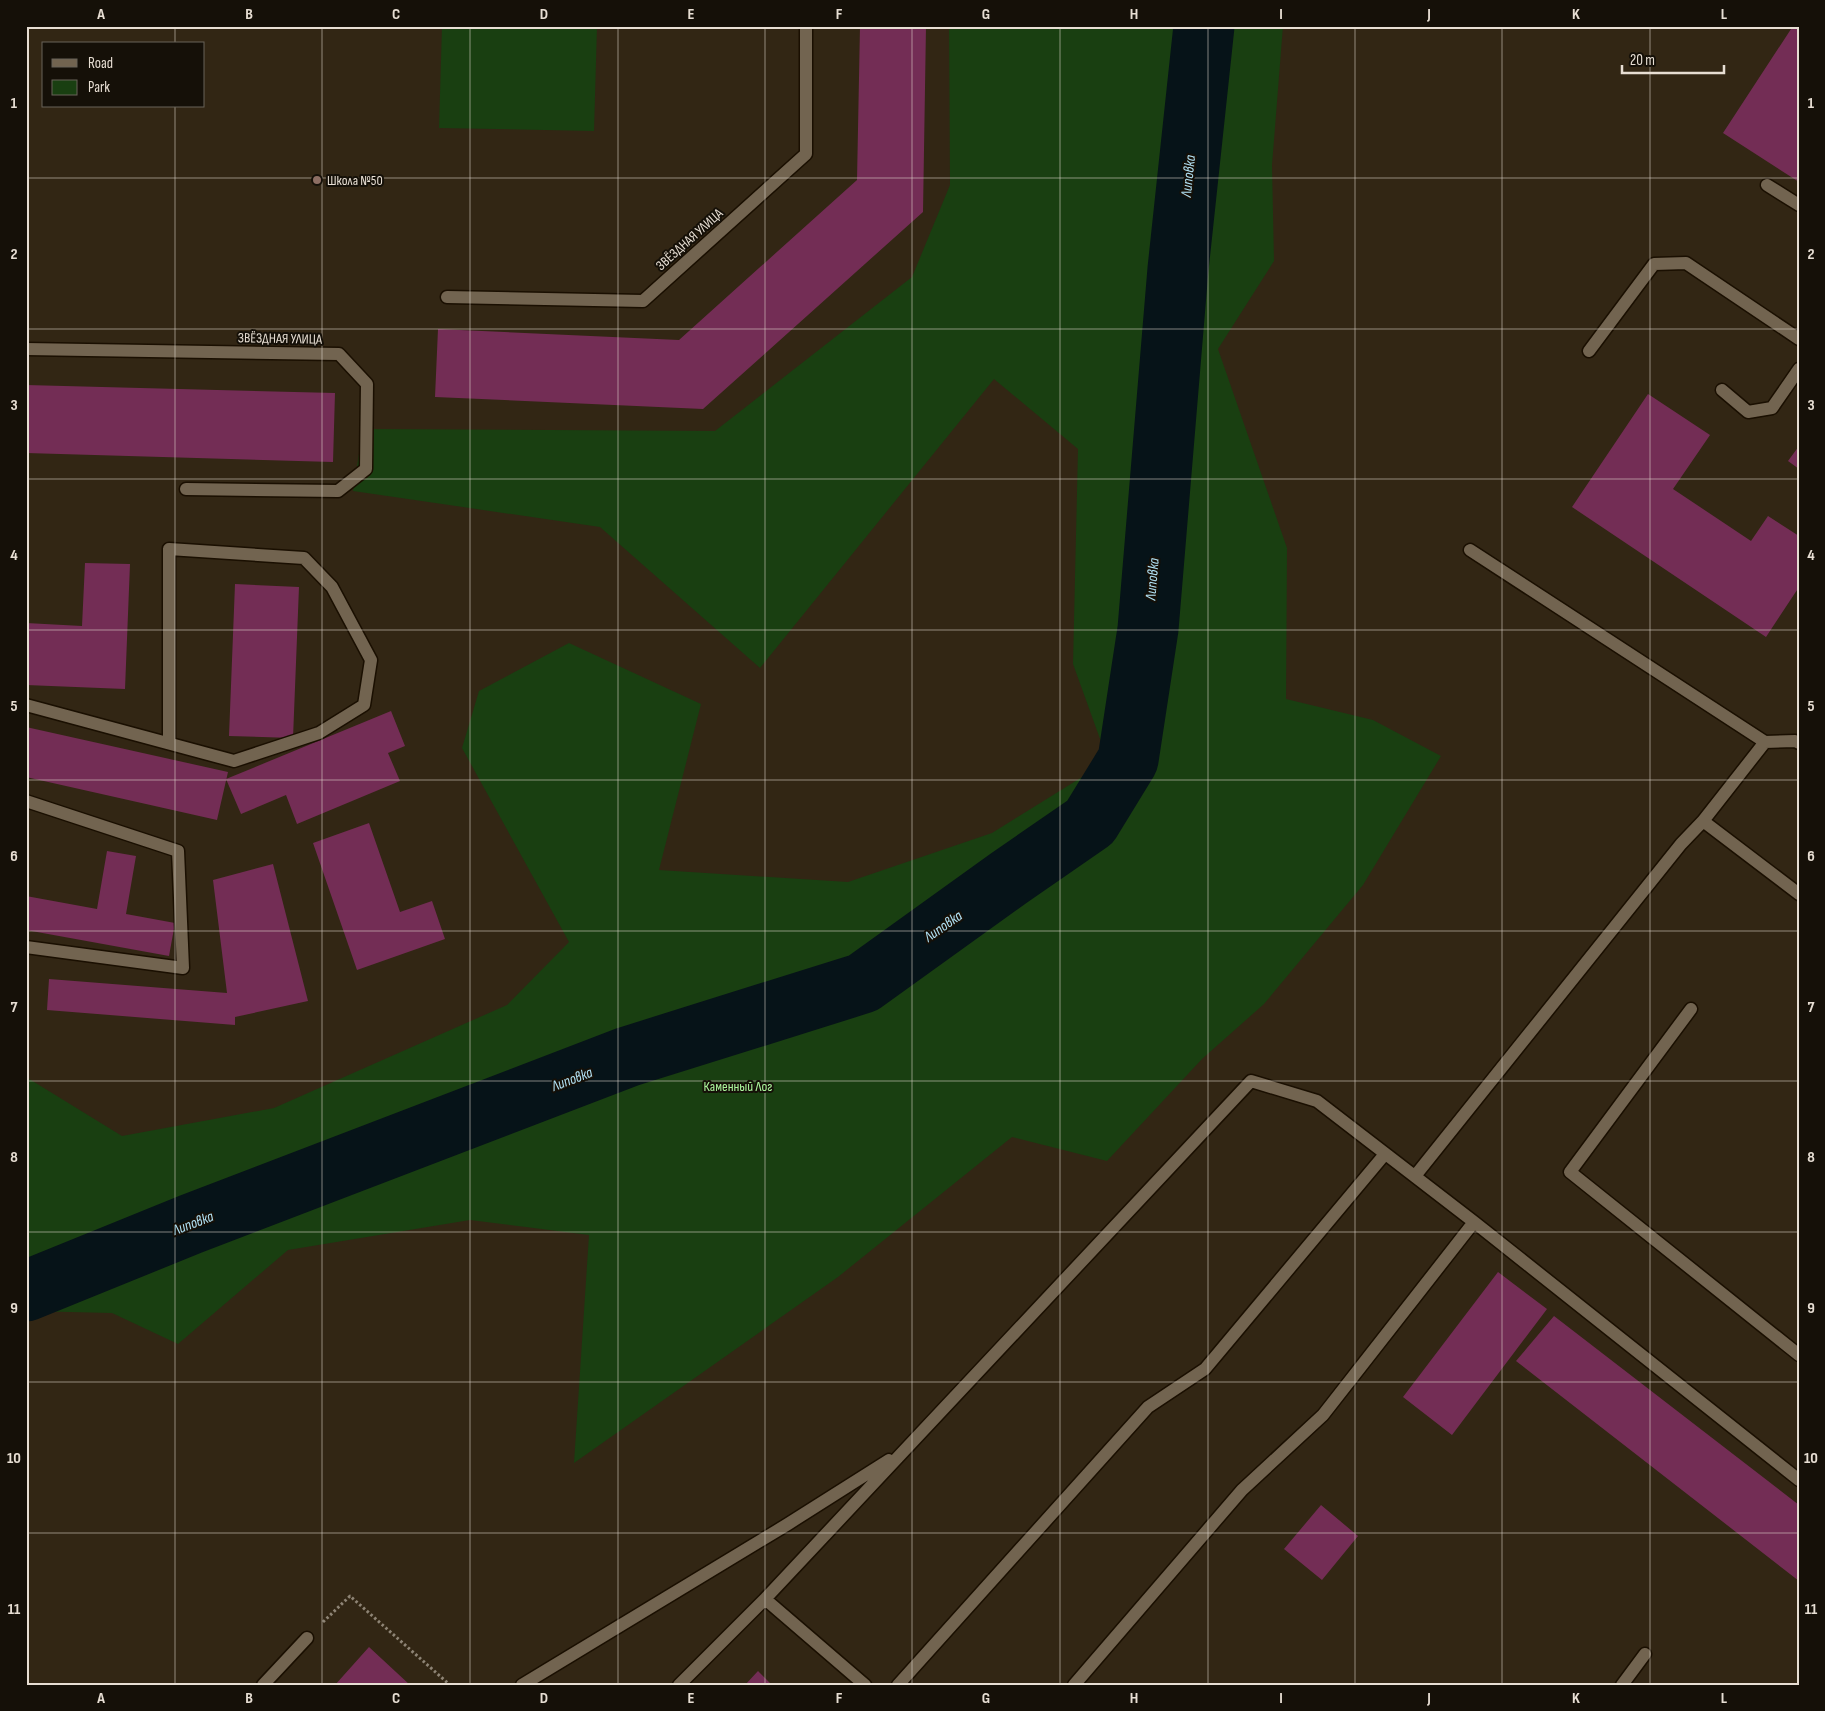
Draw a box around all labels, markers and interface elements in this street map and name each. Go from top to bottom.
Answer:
text: A [96,5,105,24]
text: B [245,5,253,24]
text: C [392,5,400,24]
text: D [540,5,548,24]
text: E [688,5,695,24]
text: F [836,5,843,24]
text: G [982,5,990,24]
text: H [1130,5,1138,24]
text: I [1279,5,1283,24]
text: J [1426,5,1431,24]
text: K [1572,5,1580,24]
text: L [1721,5,1728,24]
legend [42,42,205,108]
scale bar [1622,42,1725,74]
text: 20 m [1630,51,1655,70]
text: Road [88,54,113,73]
text: Park [88,78,110,97]
text: 1 [11,94,18,113]
text: 1 [1808,94,1815,113]
water label: Липовка [1177,154,1200,199]
place label: Школа №50 [327,172,383,189]
marker: Школа №50 [311,174,323,186]
street label: ЗВЁЗДНАЯ УЛИЦА [652,204,727,274]
text: 2 [10,245,18,264]
text: 2 [1807,245,1815,264]
street label: ЗВЁЗДНАЯ УЛИЦА [238,329,323,348]
text: 3 [10,396,18,415]
text: 3 [1807,396,1815,415]
text: 4 [10,546,18,565]
text: 4 [1807,546,1815,565]
water label: Липовка [1141,557,1164,602]
text: 5 [10,697,18,716]
text: 5 [1807,697,1815,716]
text: 6 [10,847,18,866]
text: 6 [1807,847,1815,866]
water label: Липовка [920,907,966,947]
text: 7 [11,998,18,1017]
text: 7 [1808,998,1815,1017]
water label: Липовка [548,1063,595,1096]
park label: Каменный Лог [704,1078,772,1095]
text: 8 [10,1148,18,1167]
text: 8 [1807,1148,1815,1167]
water label: Липовка [169,1207,216,1240]
text: 9 [10,1299,18,1318]
text: 9 [1807,1299,1815,1318]
text: 10 [7,1449,21,1468]
text: 10 [1804,1449,1818,1468]
text: 11 [8,1600,21,1619]
text: 11 [1805,1600,1818,1619]
text: A [96,1689,105,1708]
text: B [245,1689,253,1708]
text: C [392,1689,400,1708]
text: D [540,1689,548,1708]
text: E [688,1689,695,1708]
text: F [836,1689,843,1708]
text: G [982,1689,990,1708]
text: H [1130,1689,1138,1708]
text: I [1279,1689,1283,1708]
text: J [1426,1689,1431,1708]
text: K [1572,1689,1580,1708]
text: L [1721,1689,1728,1708]

